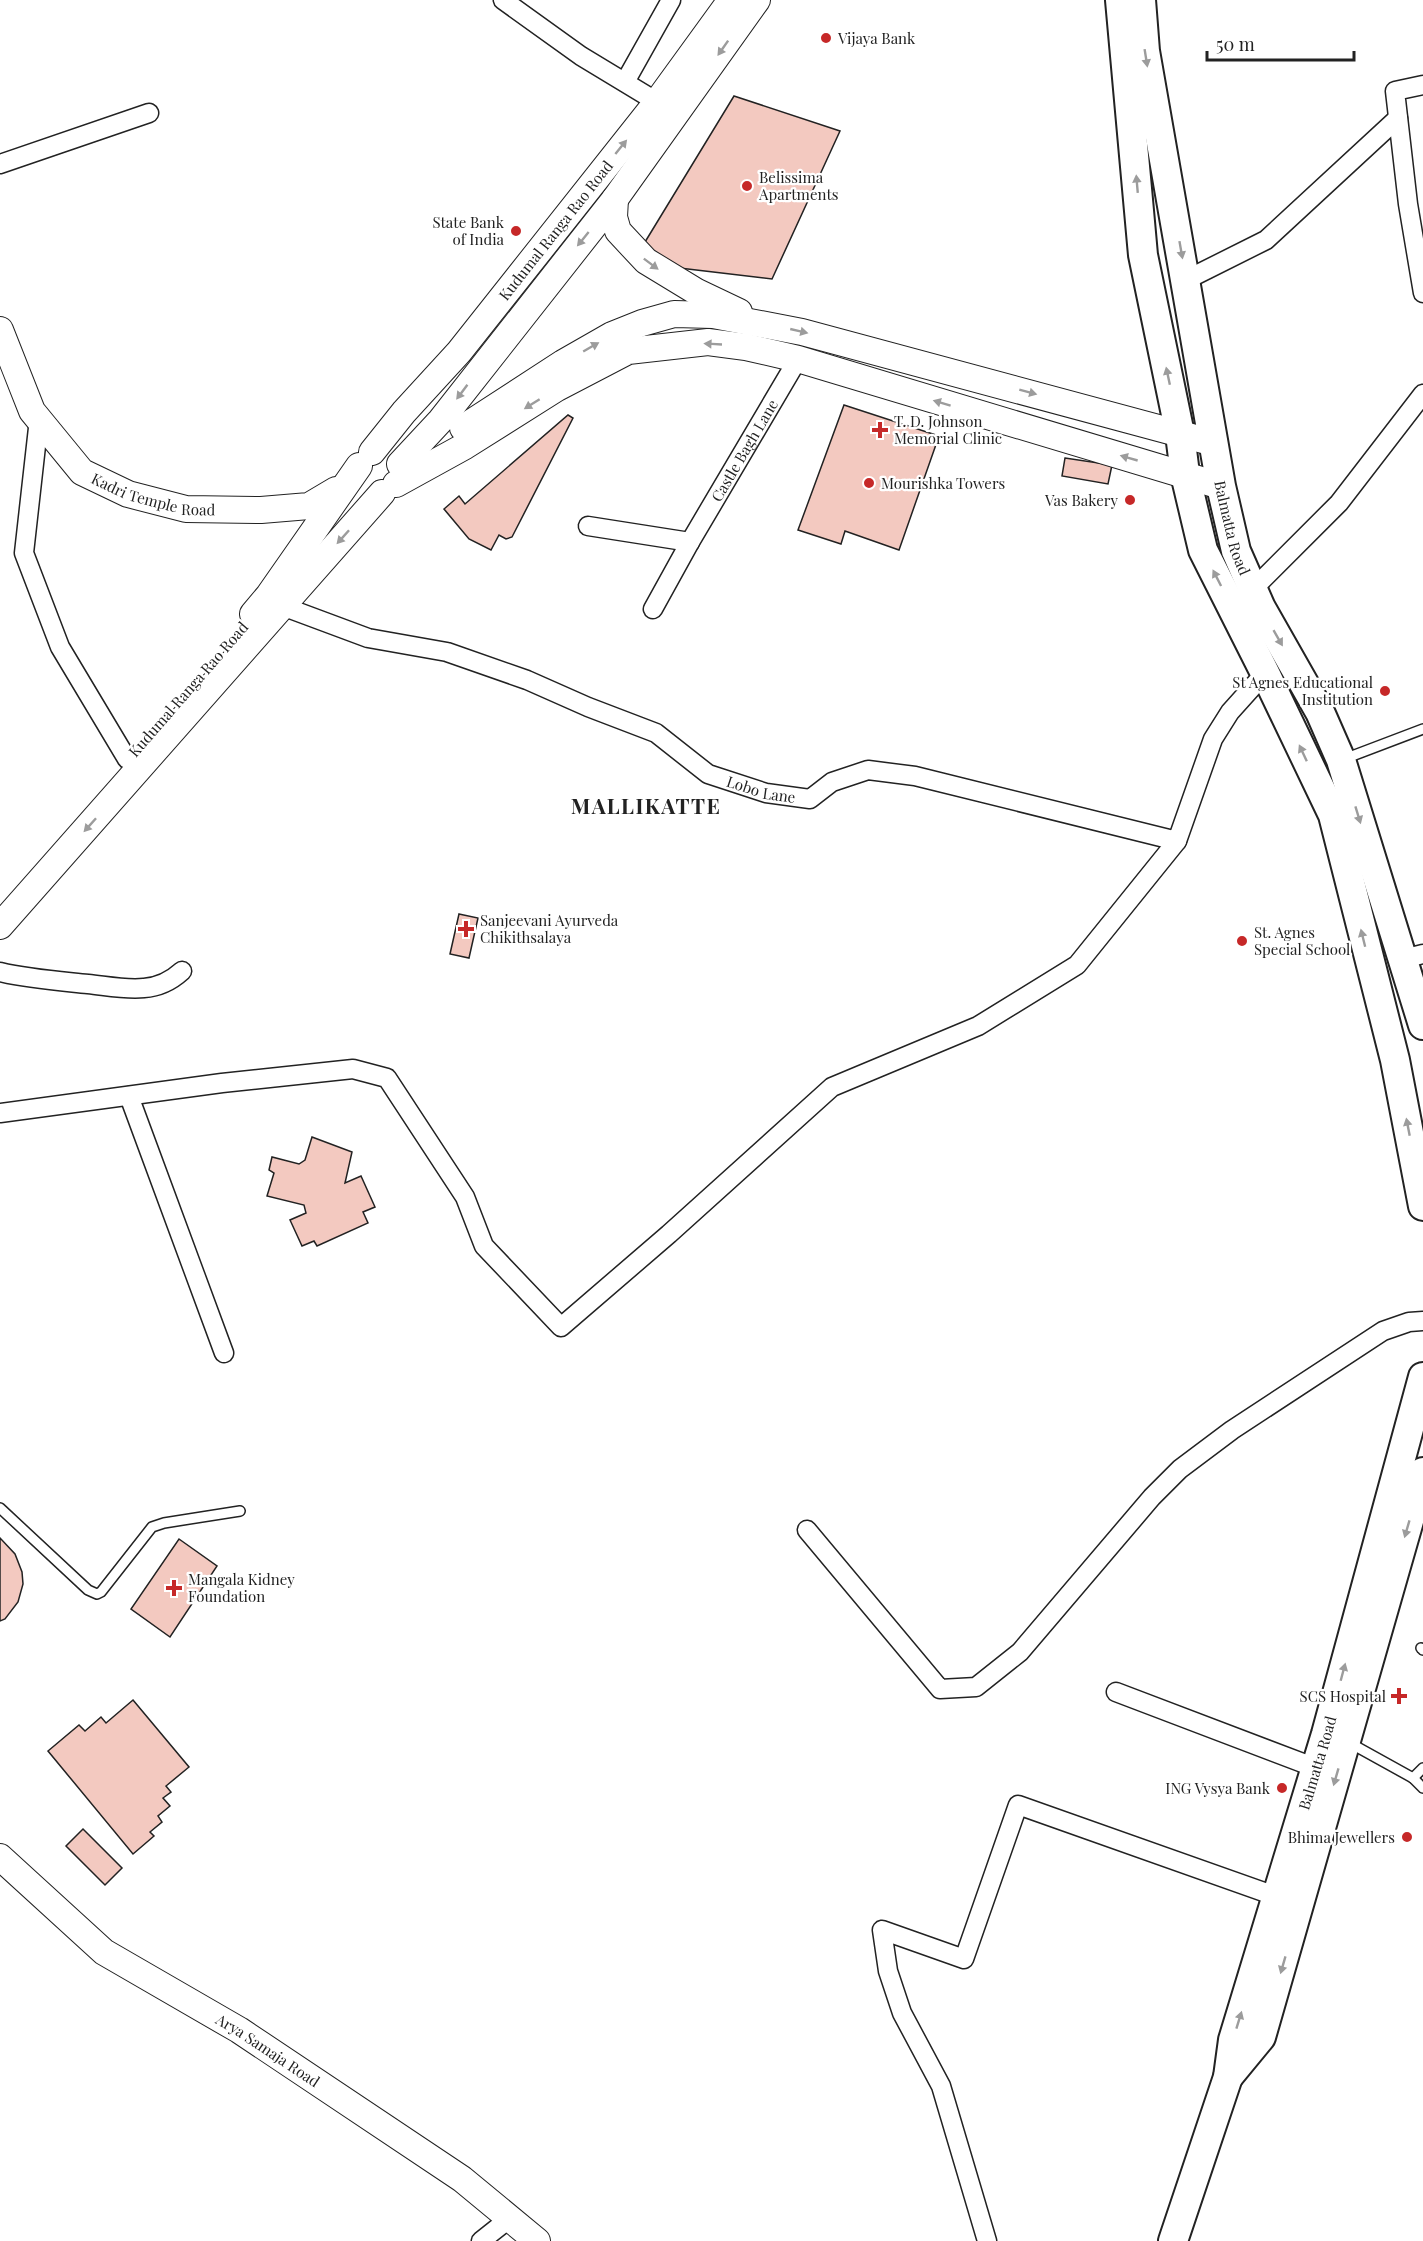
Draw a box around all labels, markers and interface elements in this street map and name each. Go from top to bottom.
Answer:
scale bar [1207,24,1354,62]
place label: Vijaya Bank [837,28,916,48]
marker: Vijaya Bank [819,31,833,45]
text: 50 m [1216,32,1255,56]
one-way arrow [718,40,729,56]
one-way arrow [1142,49,1151,68]
one-way arrow [615,139,627,154]
street label: Kudumal Ranga Rao Road [494,156,617,304]
place label: Belissima Apartments [758,167,839,204]
one-way arrow [1132,174,1142,193]
marker: Belissima Apartments [740,179,754,193]
place label: State Bank of India [432,212,505,249]
marker: State Bank of India [509,224,523,238]
one-way arrow [577,231,590,247]
one-way arrow [1177,241,1186,260]
one-way arrow [644,258,659,270]
one-way arrow [790,327,808,337]
one-way arrow [703,339,722,348]
one-way arrow [583,342,600,352]
one-way arrow [1163,366,1172,385]
one-way arrow [456,384,469,400]
one-way arrow [1019,388,1037,398]
street label: Castle Bagh Lane [706,395,782,505]
one-way arrow [524,398,540,409]
one-way arrow [933,398,951,407]
place label: T. D. Johnson Memorial Clinic [894,411,1002,448]
marker: T. D. Johnson Memorial Clinic [871,421,889,439]
one-way arrow [1120,453,1138,462]
street label: Kadri Temple Road [88,468,216,519]
place label: Mourishka Towers [881,473,1005,493]
marker: Mourishka Towers [862,476,876,490]
street label: Balmatta Road [1210,479,1255,578]
place label: Vas Bakery [1044,490,1118,510]
marker: Vas Bakery [1123,493,1137,507]
one-way arrow [337,529,350,544]
one-way arrow [1212,570,1222,587]
street label: Kudumal Ranga Rao Road [124,617,252,761]
one-way arrow [1273,630,1284,646]
place label: St Agnes Educational Institution [1232,672,1373,709]
marker: St Agnes Educational Institution [1378,684,1392,698]
one-way arrow [1299,745,1308,762]
street label: Lobo Lane [724,771,797,807]
district label: MALLIKATTE [571,791,721,819]
one-way arrow [1354,806,1363,824]
one-way arrow [83,818,97,833]
place label: Sanjeevani Ayurveda Chikithsalaya [480,910,619,947]
marker: Sanjeevani Ayurveda Chikithsalaya [457,920,475,938]
place label: St. Agnes Special School [1254,922,1350,959]
one-way arrow [1357,929,1367,947]
marker: St. Agnes Special School [1235,934,1249,948]
one-way arrow [1403,1118,1412,1137]
one-way arrow [1402,1520,1411,1538]
place label: Mangala Kidney Foundation [188,1569,295,1606]
marker: Mangala Kidney Foundation [165,1579,183,1597]
one-way arrow [1339,1663,1348,1681]
place label: SCS Hospital [1300,1686,1386,1706]
marker: SCS Hospital [1390,1687,1408,1705]
street label: Balmatta Road [1294,1713,1341,1812]
one-way arrow [1331,1768,1340,1786]
place label: ING Vysya Bank [1165,1778,1271,1798]
marker: ING Vysya Bank [1275,1781,1289,1795]
place label: Bhima Jewellers [1288,1827,1395,1847]
marker: Bhima Jewellers [1400,1830,1414,1844]
one-way arrow [1278,1956,1287,1974]
street label: Arya Samaja Road [212,2008,324,2091]
one-way arrow [1235,2011,1244,2029]

